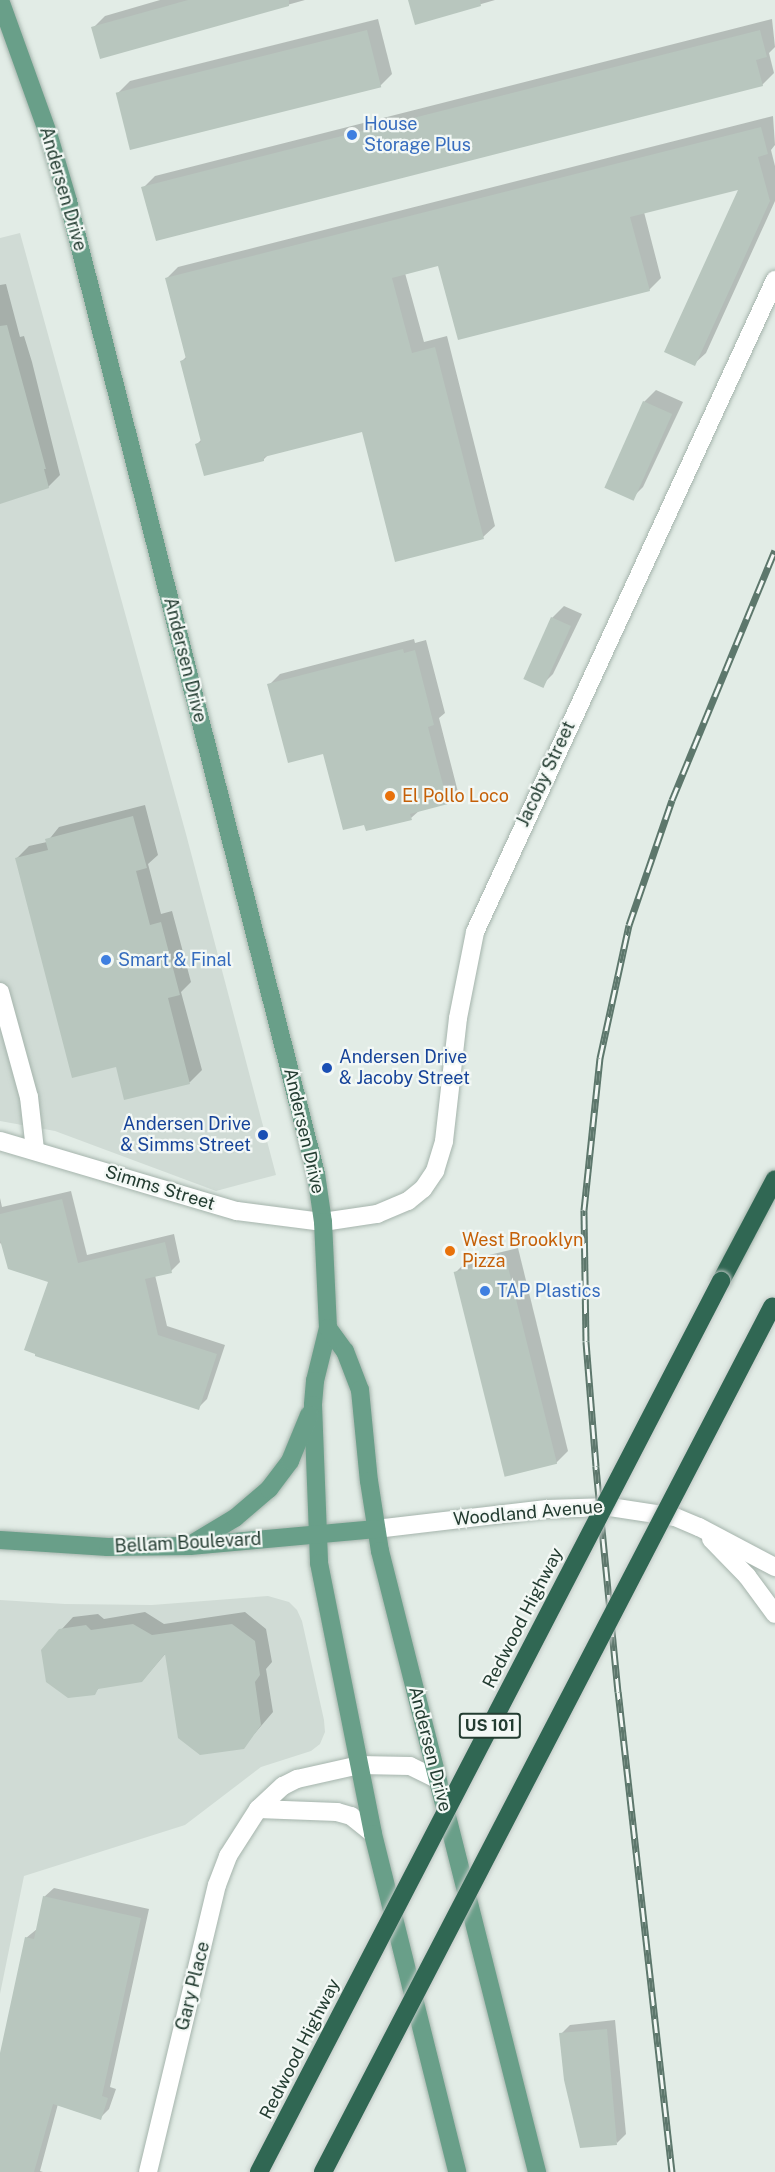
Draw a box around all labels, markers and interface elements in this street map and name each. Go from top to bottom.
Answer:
place label: House Storage Plus [364,114,471,156]
street label: Andersen Drive [35,124,91,254]
marker: House Storage Plus [345,128,359,142]
street label: Andersen Drive [159,595,211,725]
street label: Jacoby Street [512,718,580,830]
place label: El Pollo Loco [402,785,509,807]
marker: El Pollo Loco [383,789,397,803]
place label: Smart & Final [118,949,232,971]
marker: Smart & Final [99,953,113,967]
place label: Andersen Drive & Jacoby Street [339,1047,470,1090]
marker: Andersen Drive & Jacoby Street [320,1061,334,1075]
street label: Andersen Drive [279,1066,329,1196]
place label: Andersen Drive & Simms Street [120,1114,251,1156]
marker: Andersen Drive & Simms Street [256,1128,270,1142]
street label: Simms Street [102,1161,218,1215]
place label: West Brooklyn Pizza [462,1230,583,1272]
marker: West Brooklyn Pizza [443,1244,457,1258]
place label: TAP Plastics [497,1280,601,1302]
marker: TAP Plastics [478,1284,492,1298]
street label: Woodland Avenue [452,1496,604,1530]
street label: Bellam Boulevard [114,1528,262,1558]
street label: Redwood Highway [478,1544,568,1692]
street label: Andersen Drive [404,1684,456,1814]
road number: US 101 [458,1713,522,1739]
street label: Gary Place [171,1939,215,2033]
street label: Redwood Highway [255,1975,345,2123]

